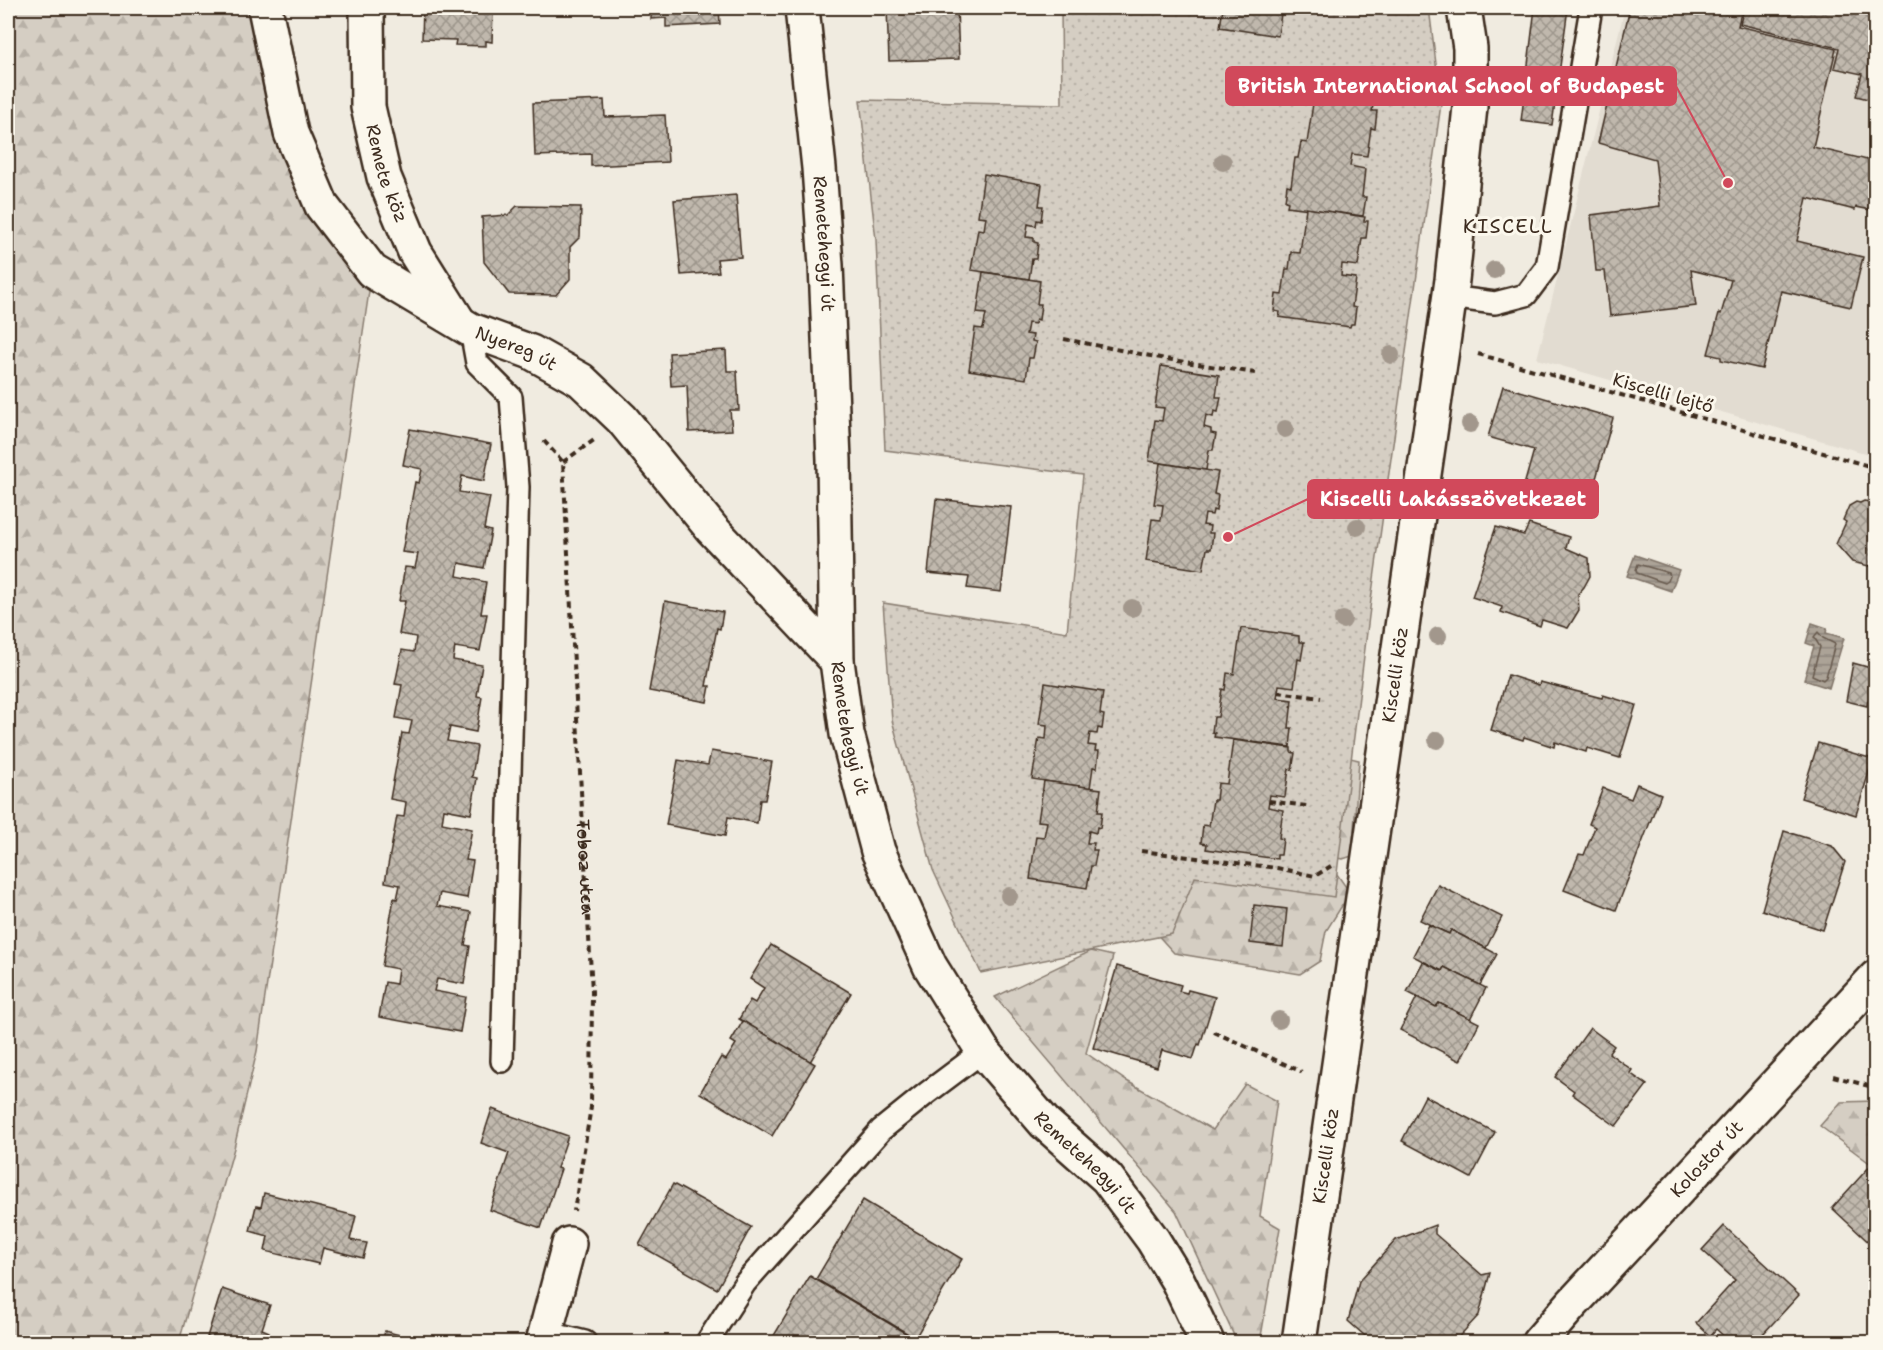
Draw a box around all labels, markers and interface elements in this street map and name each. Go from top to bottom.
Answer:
callout: British International School of Budapest [1226,67,1676,105]
text: British International School of Budapest [1238,73,1664,99]
street label: Remete köz [360,122,414,226]
street label: Remetehegyi út [808,175,840,313]
district label: KISCELL [1463,213,1553,239]
street label: Nyereg út [472,321,562,376]
street label: Kiscelli lejtő [1610,367,1716,419]
callout: Kiscelli Lakásszövetkezet [1308,480,1598,518]
text: Kiscelli Lakásszövetkezet [1320,486,1587,512]
street label: Kiscelli köz [1376,625,1414,724]
street label: Remetehegyi út [825,660,875,798]
street label: Toboz utca [571,819,600,915]
street label: Remetehegyi út [1028,1106,1142,1219]
street label: Kiscelli köz [1307,1106,1345,1205]
street label: Kolostor út [1665,1115,1749,1203]

